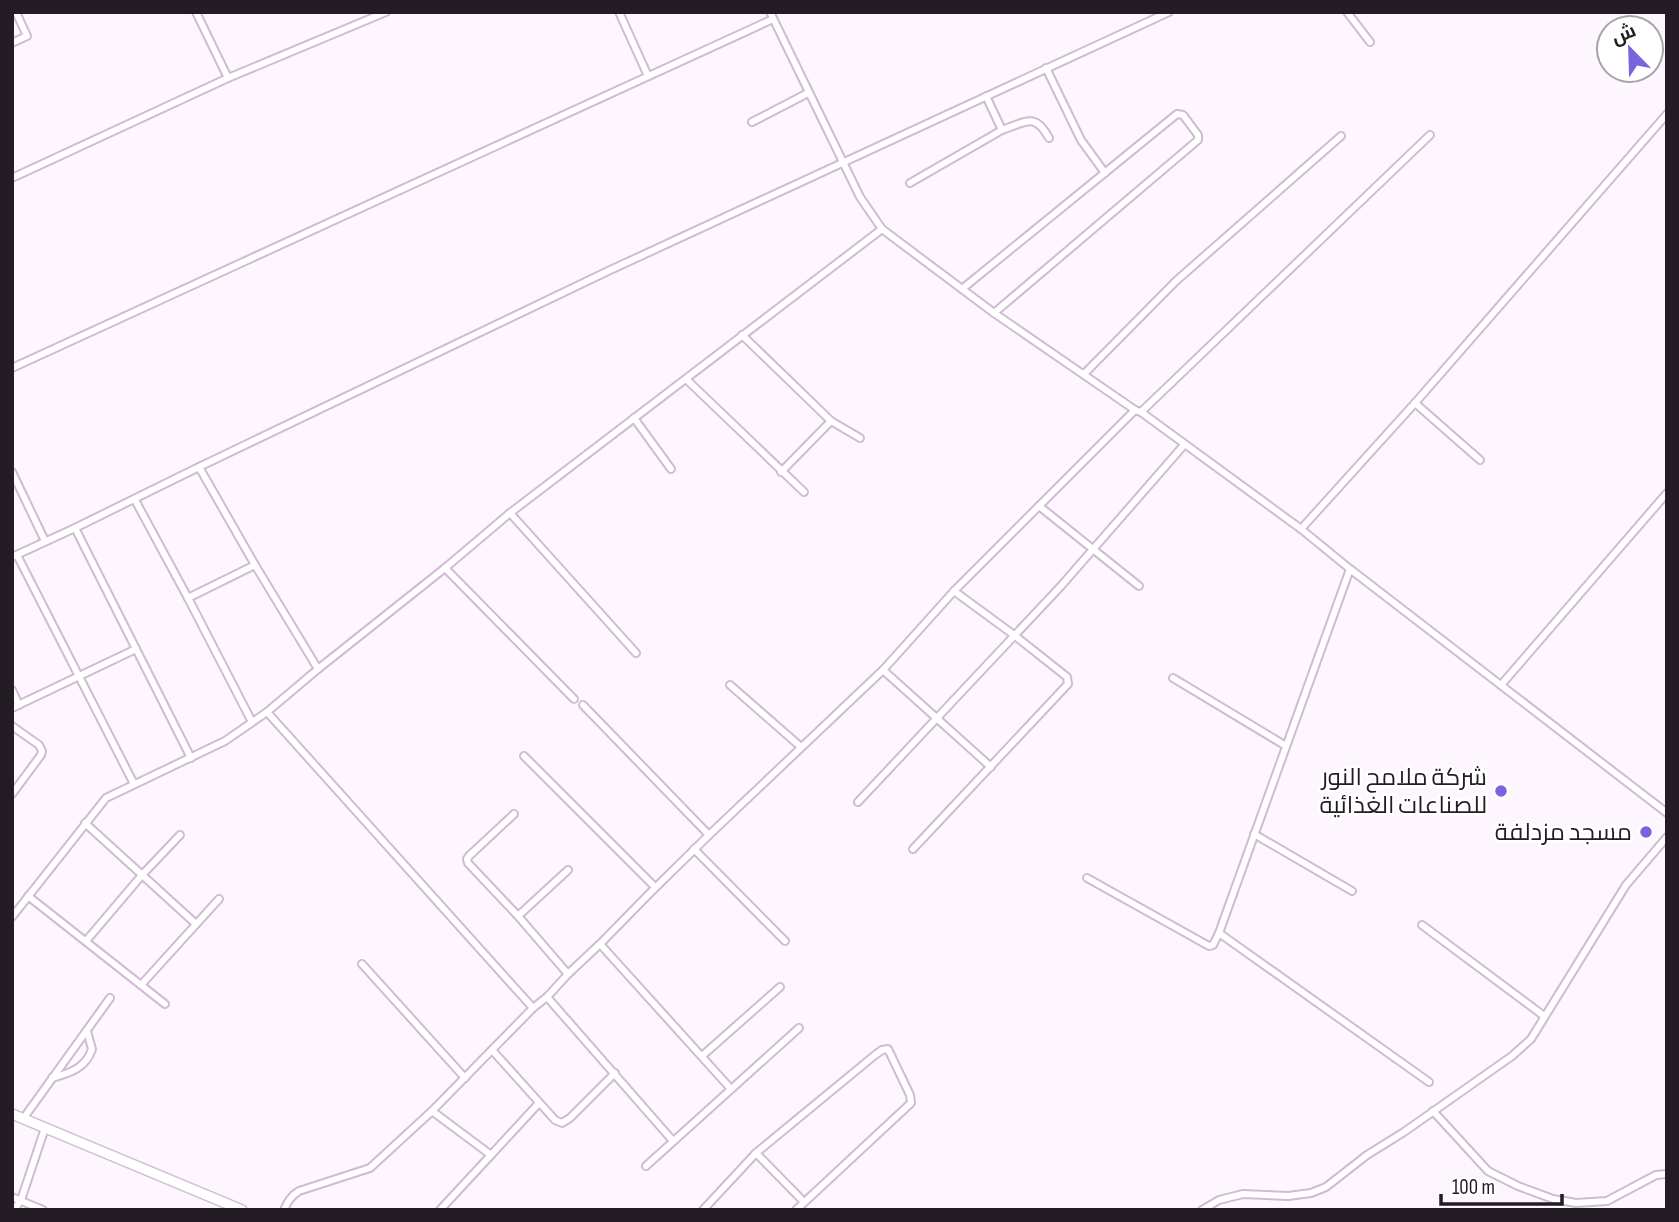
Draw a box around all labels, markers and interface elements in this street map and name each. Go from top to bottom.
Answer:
north arrow [1595,14,1665,84]
text: ش [1608,19,1640,50]
place label: شركة ملامح النور للصناعات الغذائية [1319,763,1487,820]
marker: شركة ملامح النور للصناعات الغذائية [1493,783,1509,799]
place label: مسجد مزدلفة [1495,818,1632,847]
marker: مسجد مزدلفة [1638,824,1654,840]
scale bar [1441,1162,1562,1206]
text: 100 m [1452,1175,1495,1200]

